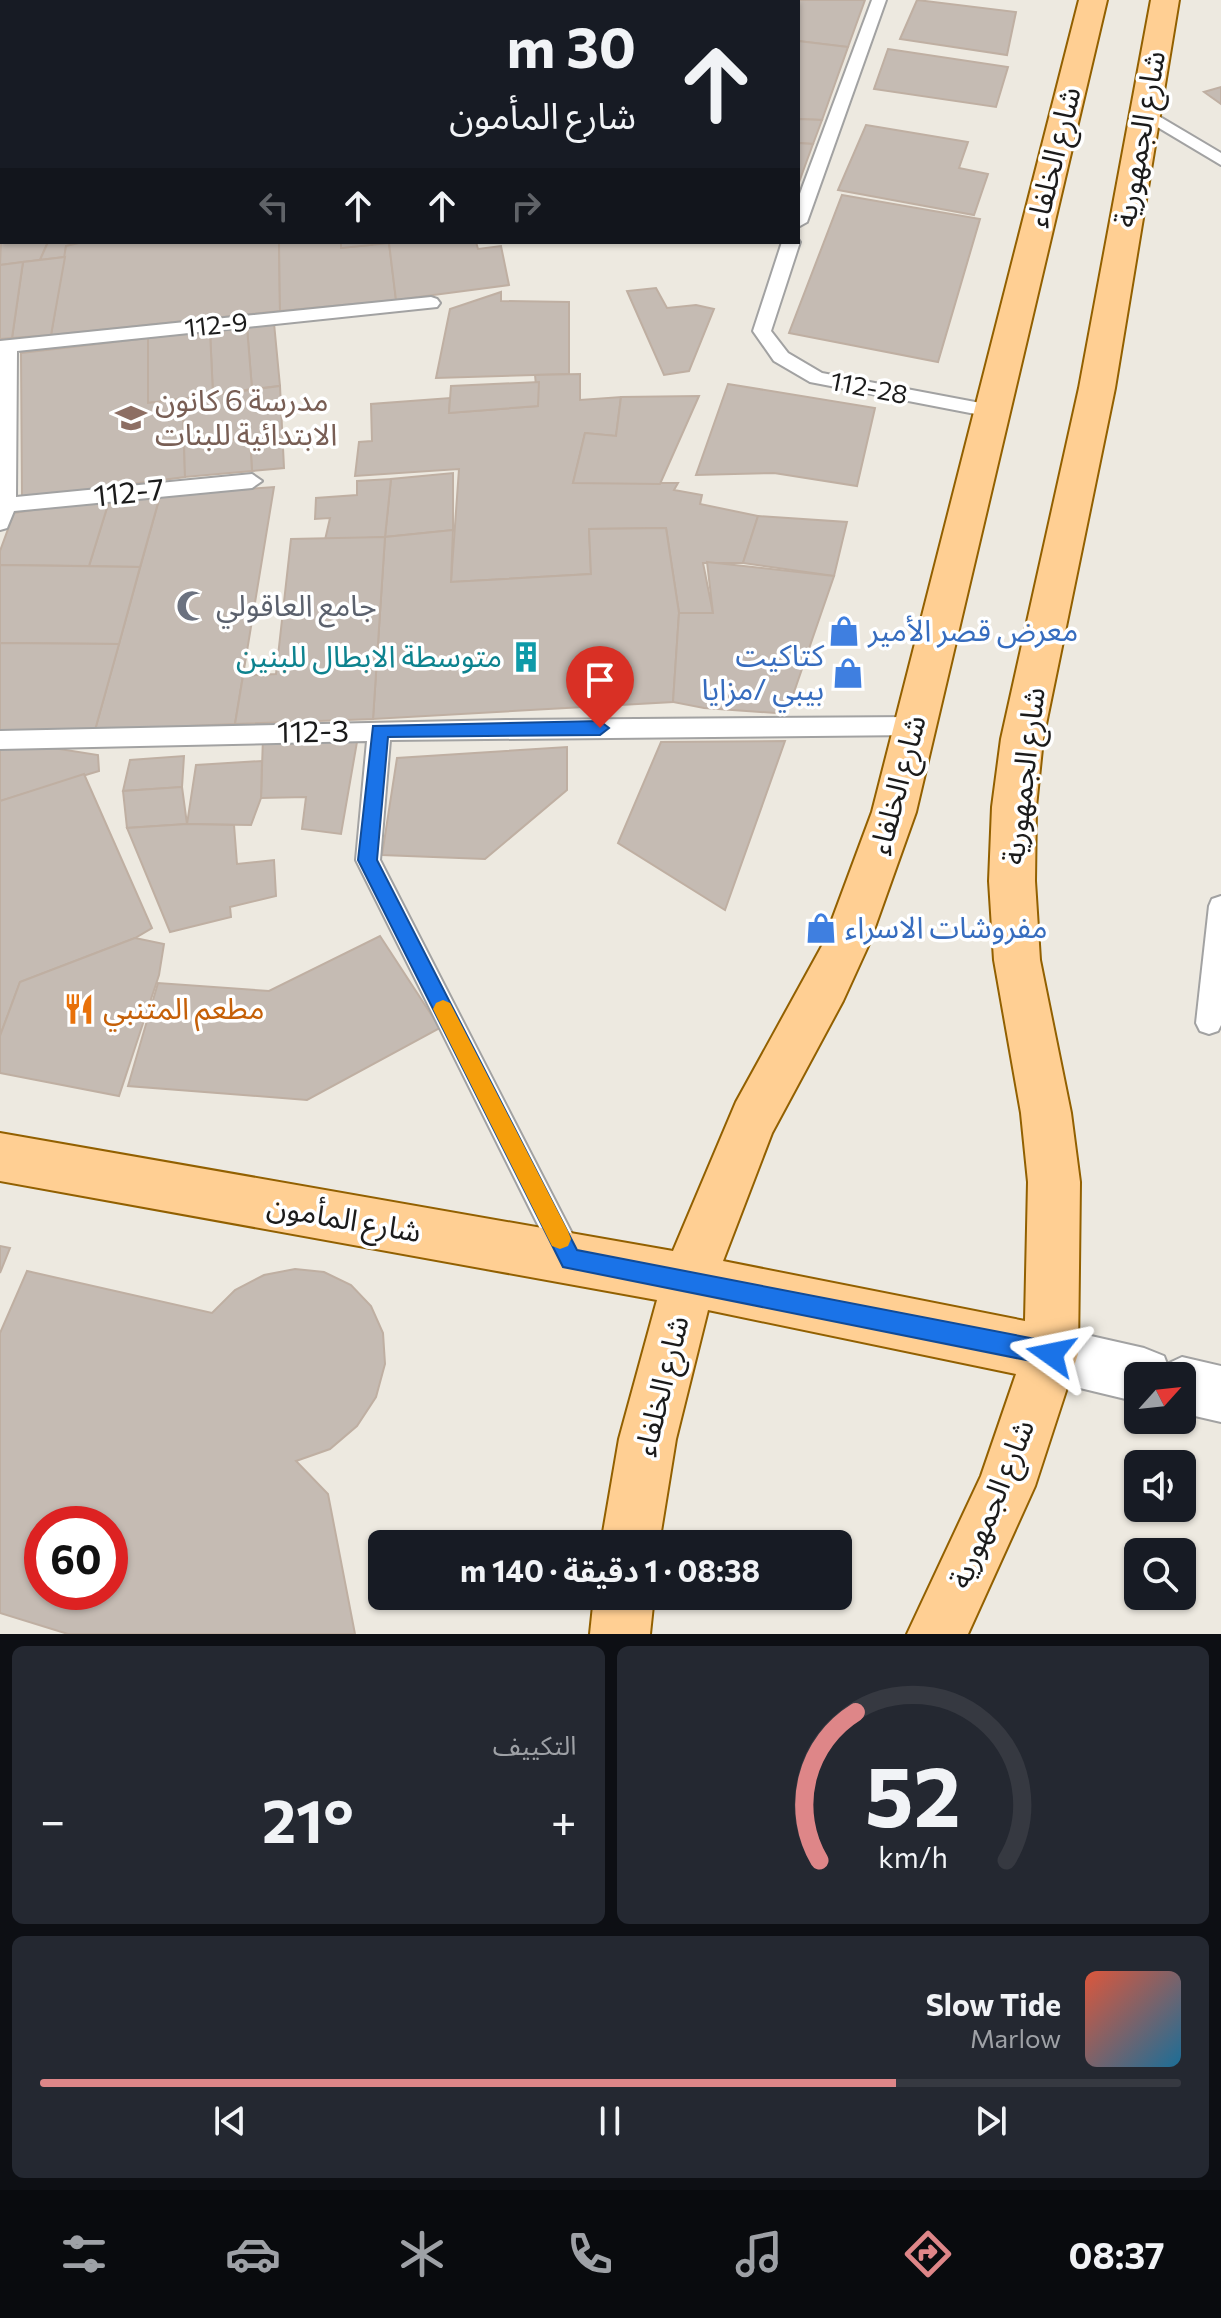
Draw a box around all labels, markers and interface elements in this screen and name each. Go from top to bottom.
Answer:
text: 30 m [507,11,636,80]
icon: ahead [664,32,768,136]
street label: شارع الجمهورية [1104,47,1177,231]
street label: شارع الخلفاء [1016,82,1093,232]
text: شارع المأمون [449,92,636,136]
icon: left [252,184,296,228]
icon: ahead [336,184,380,228]
icon: ahead [420,184,464,228]
icon: right [504,184,548,228]
street label: 112-9 [183,305,249,342]
street label: 112-28 [828,364,910,409]
place label: مدرسة 6 كانون الابتدائية للبنات [155,380,337,451]
school or university icon: مدرسة 6 كانون الابتدائية للبنات [114,401,148,435]
street label: 112-7 [92,468,166,513]
place label: جامع العاقولي [216,585,377,629]
mosque icon: جامع العاقولي [175,589,209,623]
place label: معرض قصر الأمير [867,610,1078,649]
shop icon: معرض قصر الأمير [827,614,861,648]
place label: كتاكيت بيبي /مزايا [702,635,825,713]
place label: متوسطة الابطال للبنين [236,636,502,675]
building icon: متوسطة الابطال للبنين [509,640,543,674]
pin [566,646,634,728]
shop icon: كتاكيت بيبي /مزايا [831,656,865,690]
icon: arrive [578,658,622,702]
street label: شارع الجمهورية [992,685,1057,867]
street label: 112-3 [277,710,349,749]
street label: شارع الخلفاء [859,710,938,860]
place label: مفروشات الاسراء [845,907,1047,945]
shop icon: مفروشات الاسراء [804,911,838,945]
place label: مطعم المتنبي [103,988,264,1032]
restaurant icon: مطعم المتنبي [62,992,96,1026]
street label: شارع المأمون [264,1185,424,1254]
street label: شارع الخلفاء [624,1311,701,1461]
position arrow [1009,1312,1093,1396]
north arrow [1124,1362,1196,1434]
map controls [1124,1362,1196,1610]
street label: شارع الجمهورية [939,1413,1046,1595]
button: sound [1124,1450,1196,1522]
speed limit sign: 60 [24,1506,128,1610]
button: search [1124,1538,1196,1610]
text: 08:38 · 1 دقيقة · 140 m [460,1551,760,1588]
text: التكييف [493,1729,577,1760]
text: 52 [865,1742,961,1844]
text: 21° [262,1782,354,1855]
text: − [40,1792,65,1846]
text: + [551,1792,577,1846]
text: km/h [878,1839,948,1874]
text: Slow Tide [926,1985,1061,2022]
text: Marlow [970,2022,1061,2053]
icon: previous [208,2099,252,2143]
icon: pause [588,2099,632,2143]
icon: next [969,2099,1013,2143]
icon: filters [56,2226,112,2282]
icon: car [225,2226,281,2282]
icon: climate [394,2226,450,2282]
icon: phone [562,2226,618,2282]
icon: music [731,2226,787,2282]
icon: directions [900,2226,956,2282]
text: 08:37 [1069,2232,1165,2276]

